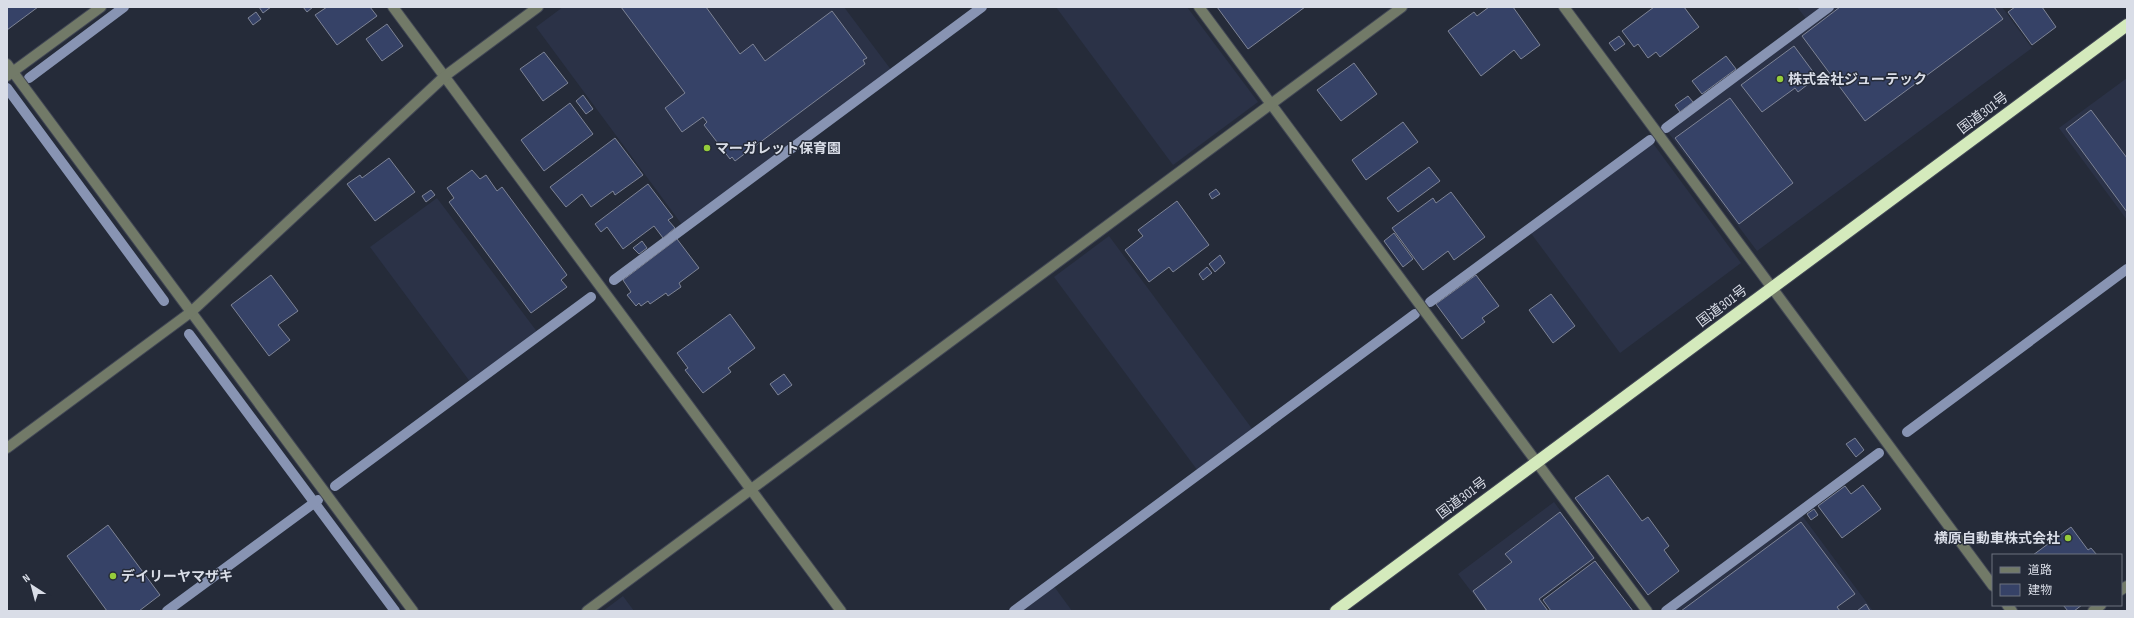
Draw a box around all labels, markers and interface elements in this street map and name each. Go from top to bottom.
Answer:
place label: 株式会社ジューテック [1788,71,1927,88]
marker: 株式会社ジューテック [1775,74,1785,84]
street label: 国道301号 [1954,88,2012,138]
place label: マーガレット保育園 [715,140,841,157]
marker: マーガレット保育園 [702,143,712,153]
street label: 国道301号 [1693,281,1751,331]
street label: 国道301号 [1433,473,1491,523]
place label: 横原自動車株式会社 [1934,530,2060,547]
marker: 横原自動車株式会社 [2063,533,2073,543]
legend [1992,554,2122,606]
text: 道路 [2028,563,2052,578]
north arrow [12,566,52,606]
place label: デイリーヤマザキ [121,568,233,585]
text: N [20,571,33,585]
marker: デイリーヤマザキ [108,571,118,581]
text: 建物 [2028,583,2052,598]

